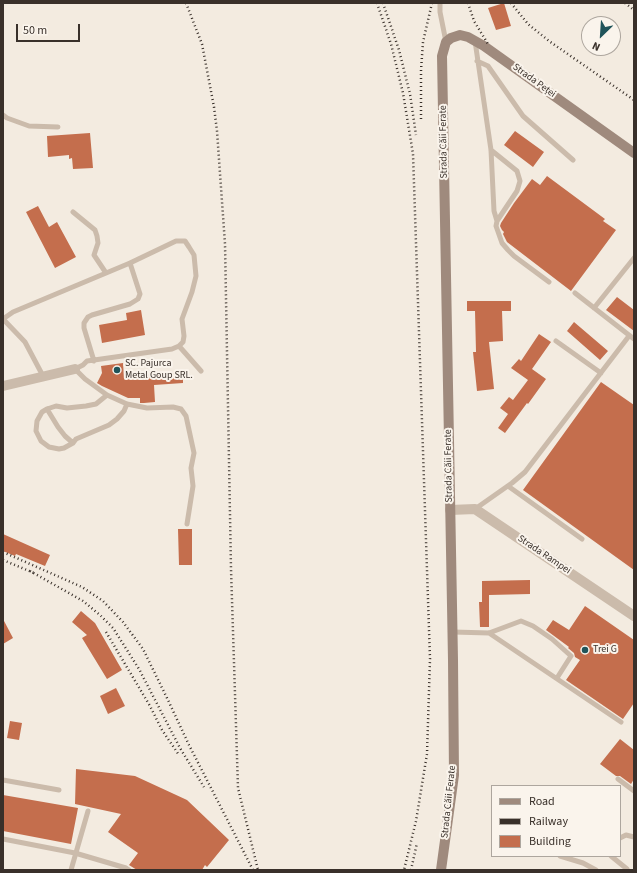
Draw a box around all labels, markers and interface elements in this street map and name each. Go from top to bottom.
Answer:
scale bar [18,16,82,42]
north arrow [581,16,621,56]
text: 50 m [23,22,47,39]
text: N [590,38,603,55]
street label: Strada Peței [510,61,558,101]
street label: Strada Căii Ferate [437,105,451,179]
place label: SC. Pajurca Metal Goup SRL. [125,358,193,382]
marker: SC. Pajurca Metal Goup SRL. [112,365,122,375]
street label: Strada Căii Ferate [442,429,456,503]
street label: Strada Rampei [515,533,573,577]
place label: Trei G [593,644,617,656]
marker: Trei G [580,645,590,655]
street label: Strada Căii Ferate [439,765,459,839]
legend [491,785,621,857]
text: Road [529,793,555,810]
text: Railway [529,813,568,830]
text: Building [529,833,571,850]

